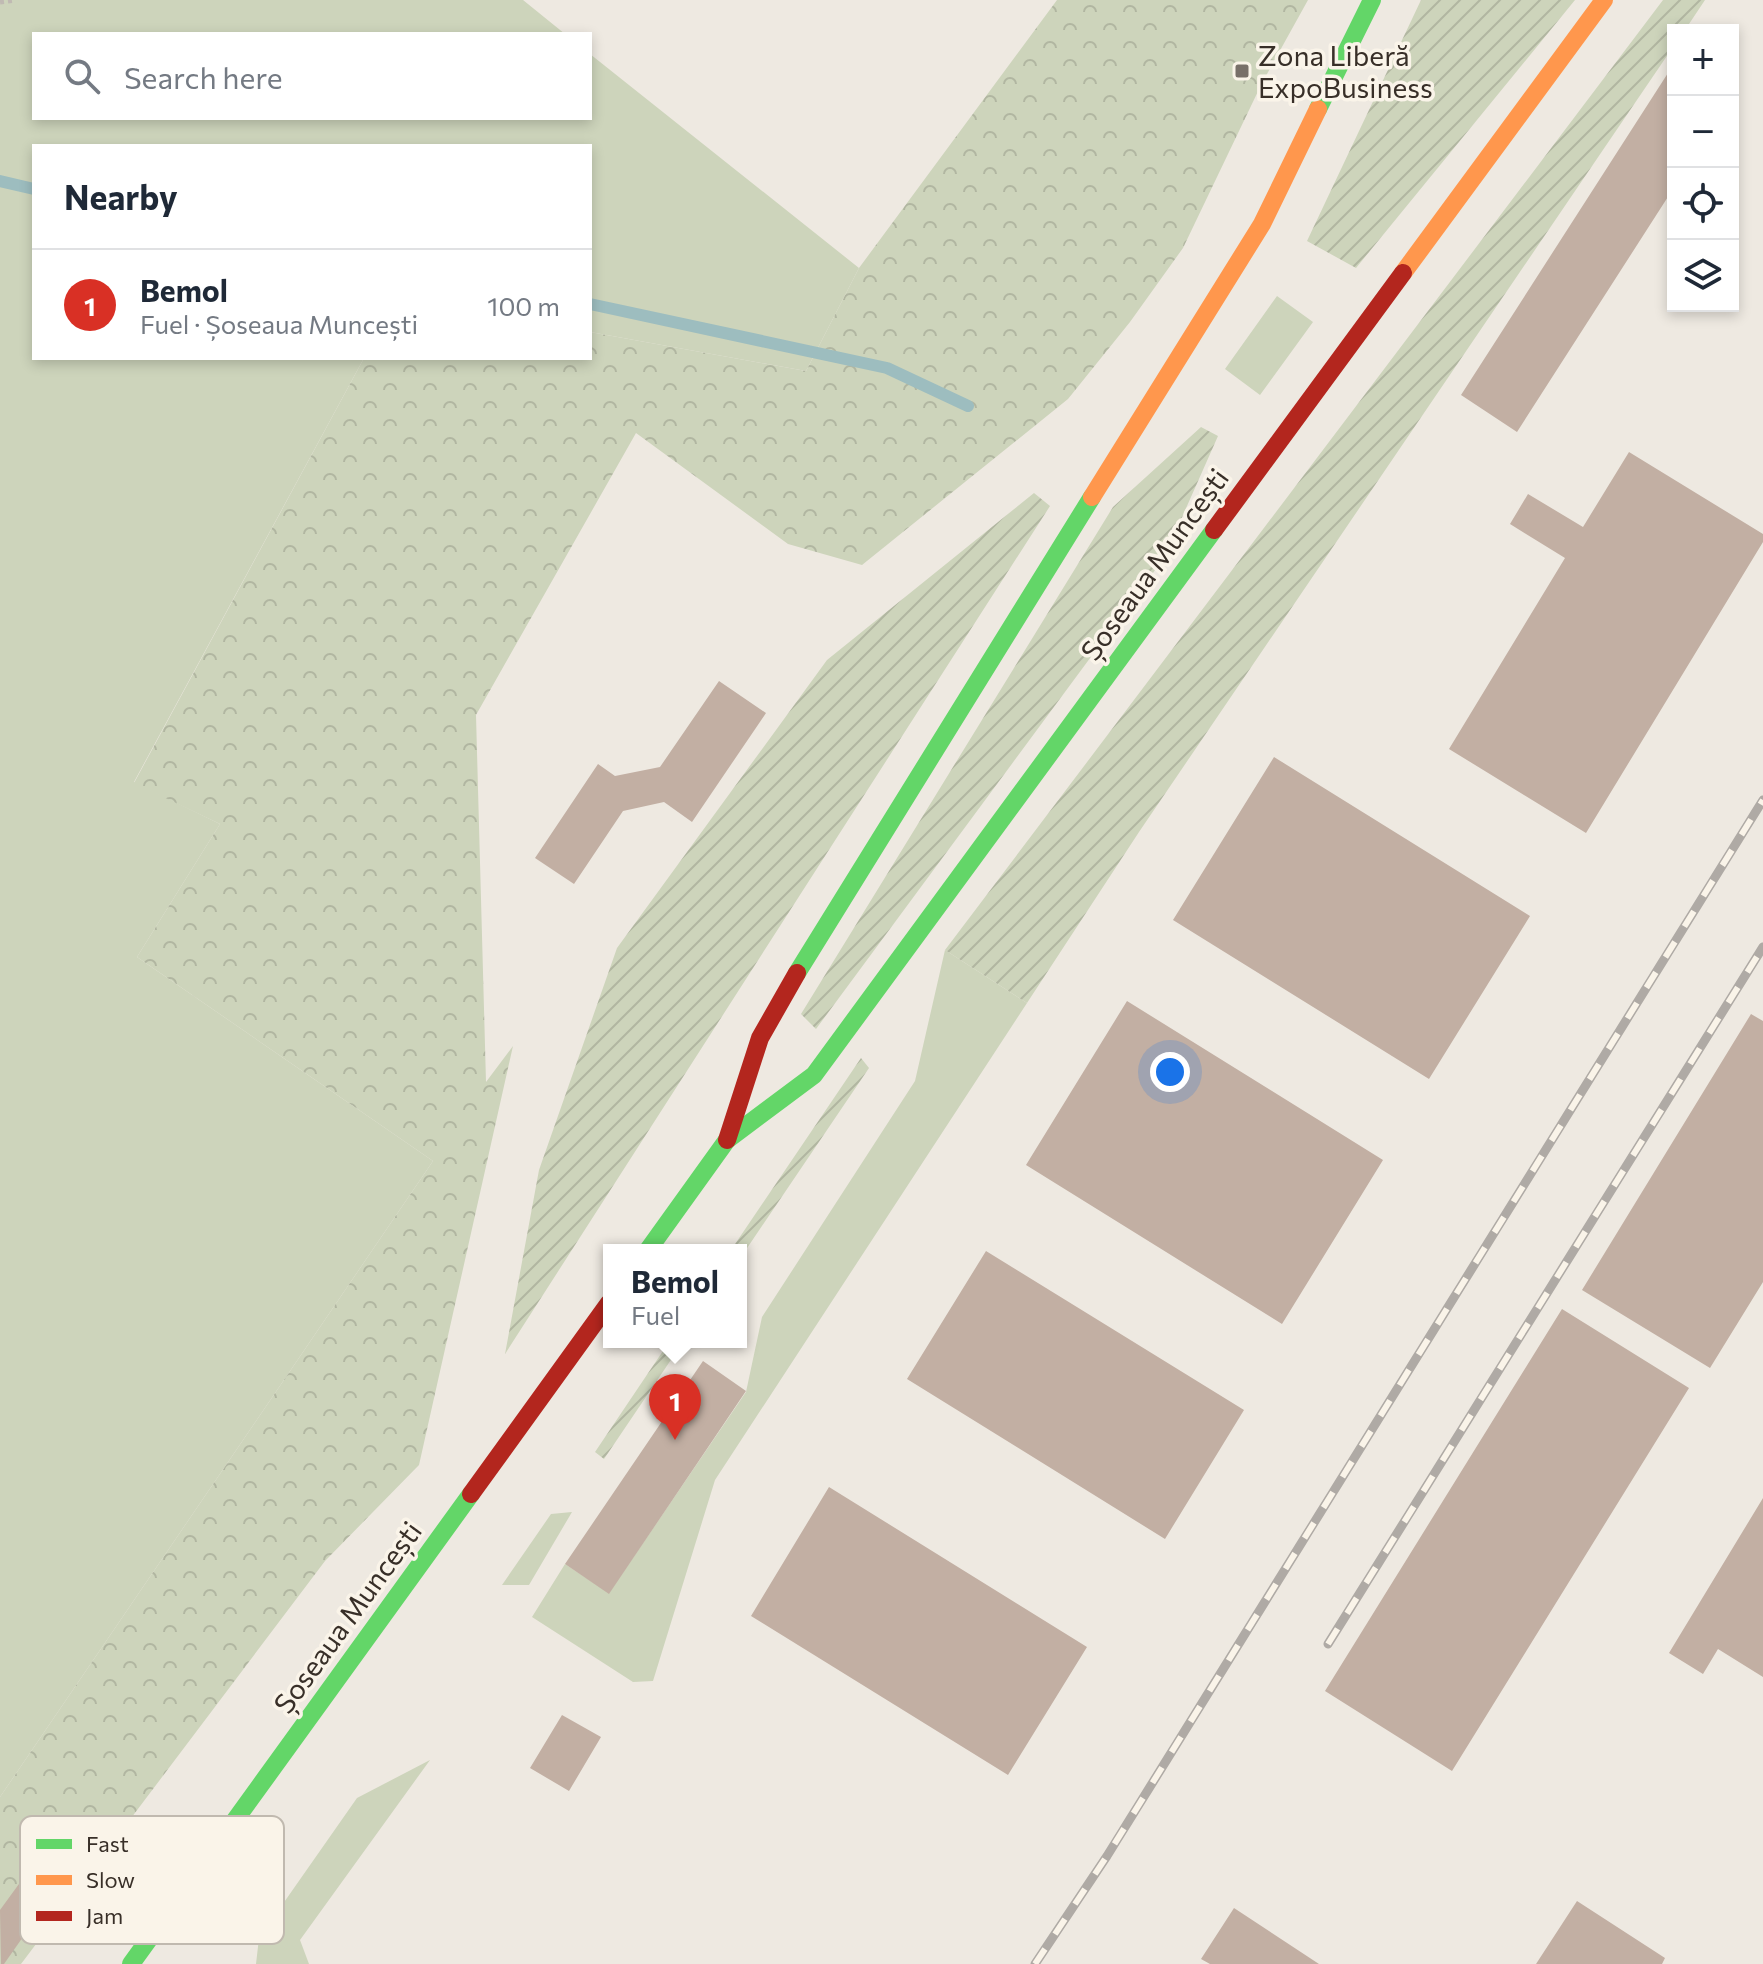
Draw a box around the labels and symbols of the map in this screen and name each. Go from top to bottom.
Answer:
place label: Zona Liberă ExpoBusiness [1258,38,1433,104]
marker: Zona Liberă ExpoBusiness [1233,62,1251,80]
street label: Șoseaua Muncești [1073,461,1237,668]
your location [1150,1052,1190,1092]
pin: 1 [649,1374,701,1440]
street label: Șoseaua Muncești [266,1514,430,1721]
legend [20,1816,284,1944]
text: Fast [86,1830,129,1857]
text: Slow [86,1866,135,1893]
text: Jam [86,1902,123,1929]

